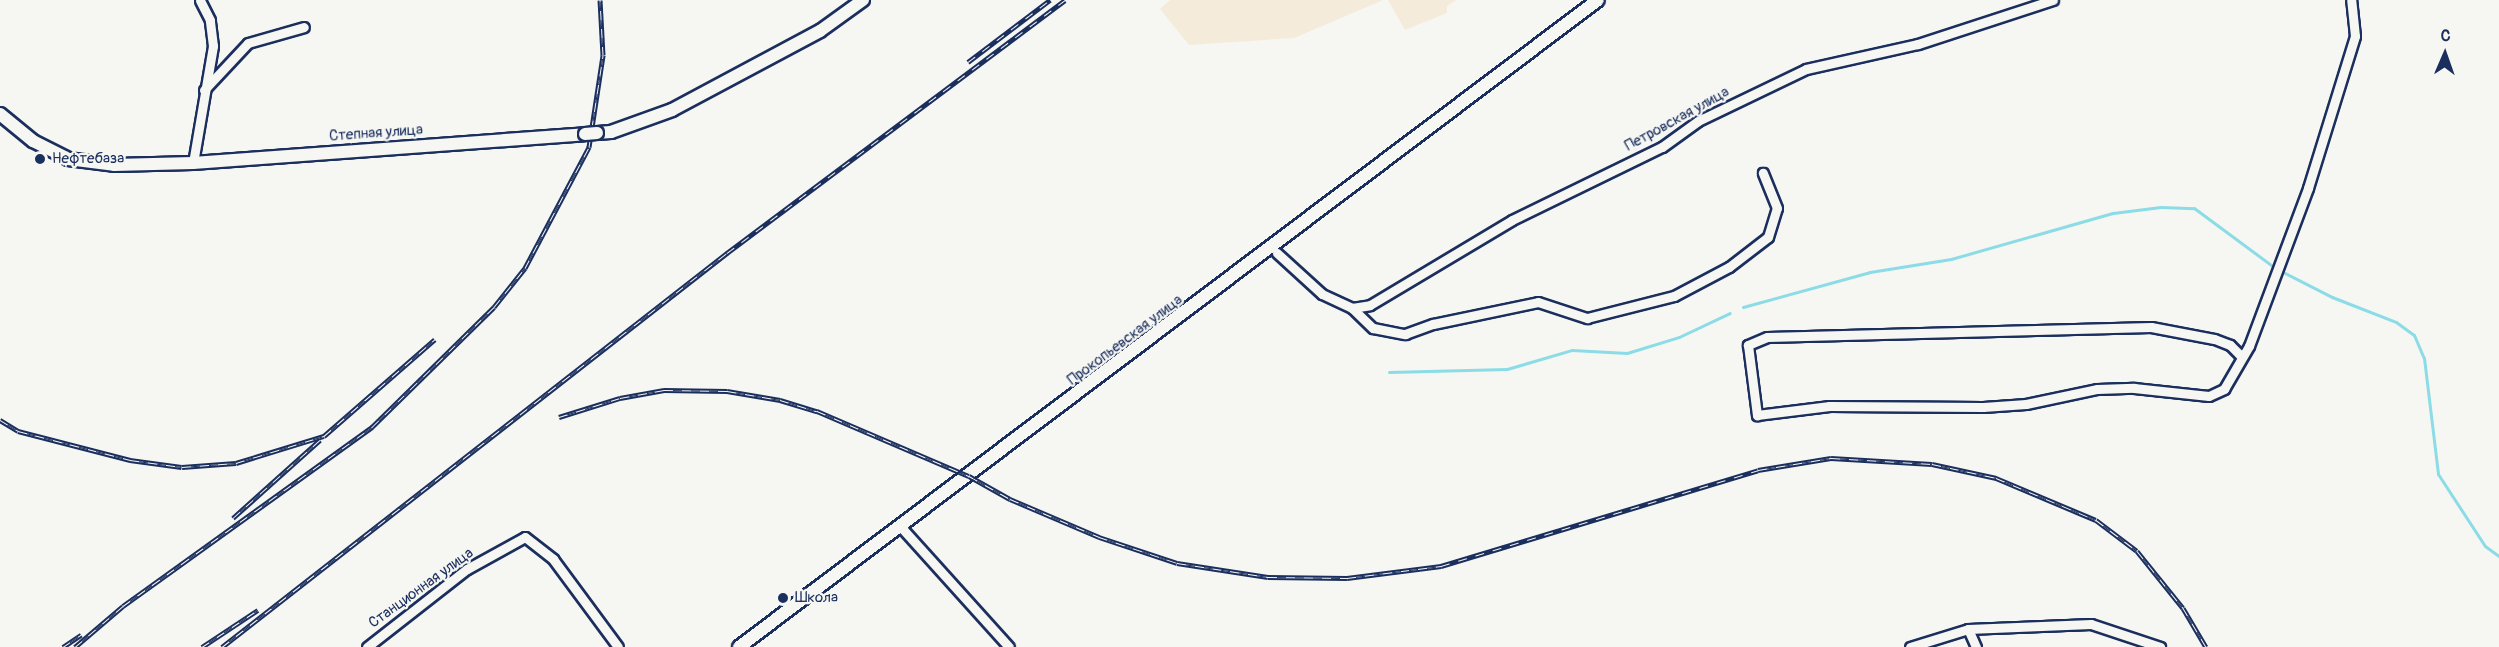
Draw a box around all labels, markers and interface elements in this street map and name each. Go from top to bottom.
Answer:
north arrow [2415,24,2475,84]
text: С [2440,26,2451,46]
street label: Петровская улица [1622,83,1732,155]
street label: Степная улица [329,121,423,145]
place label: Нефтебаза [52,150,124,168]
marker: Нефтебаза [33,152,47,166]
street label: Прокопьевская улица [1064,291,1186,389]
street label: Станционная улица [365,544,477,632]
place label: Школа [795,589,838,607]
marker: Школа [776,591,790,605]

